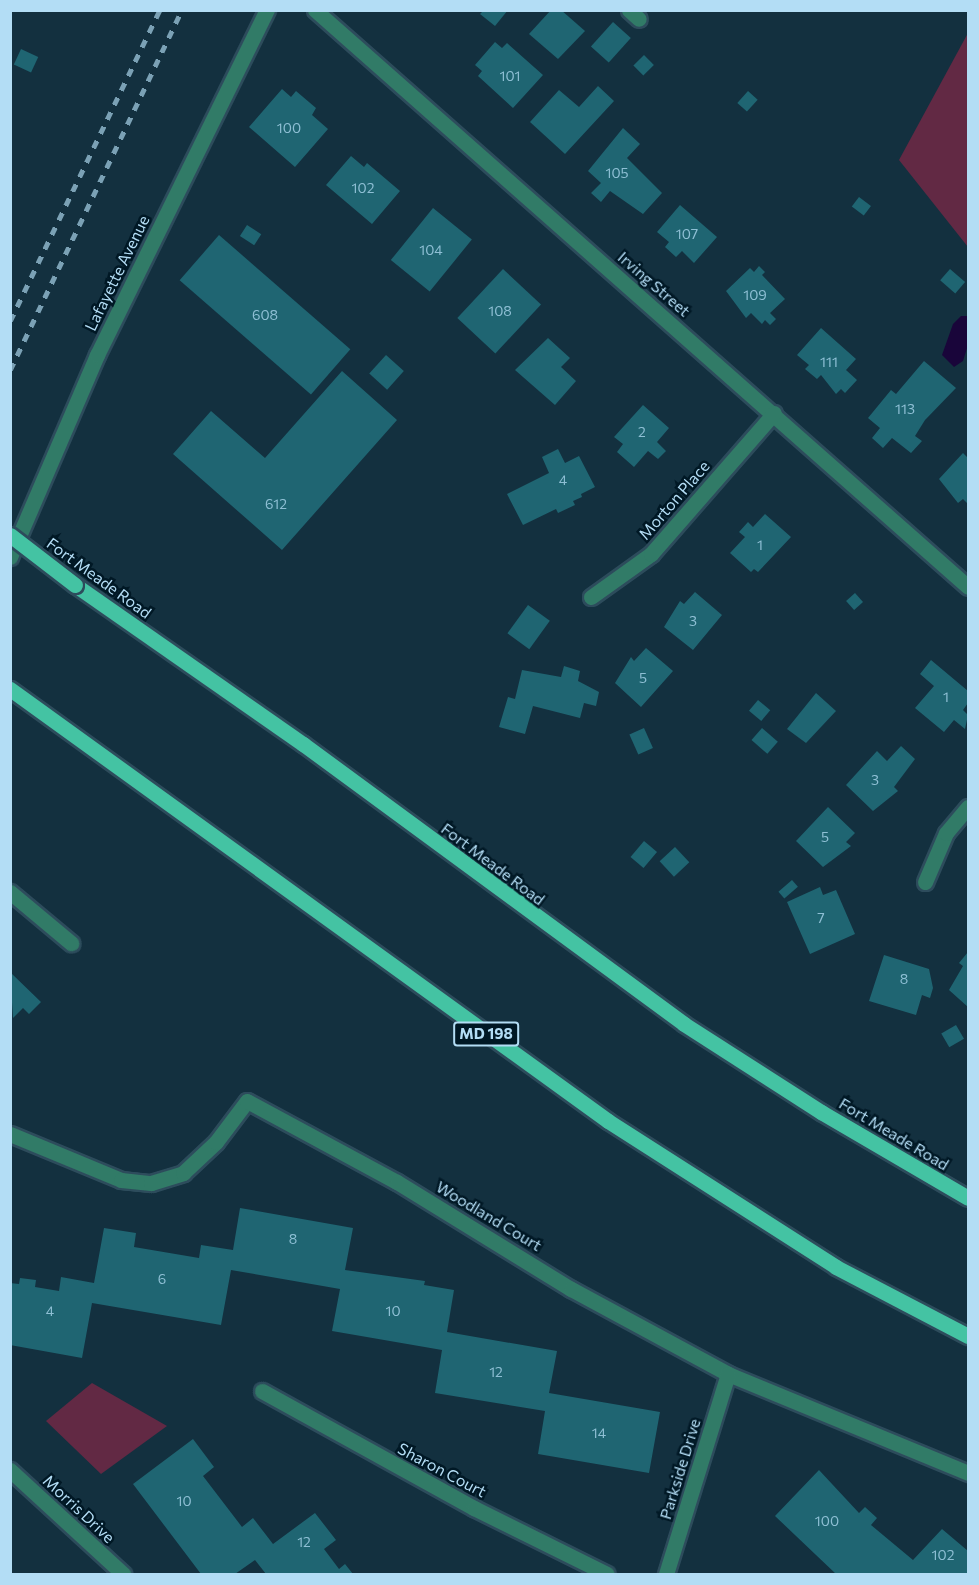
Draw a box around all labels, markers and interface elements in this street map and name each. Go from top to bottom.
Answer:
house number: 101 [499,68,521,84]
house number: 100 [277,120,301,136]
house number: 105 [605,165,629,181]
house number: 102 [352,180,374,196]
street label: Lafayette Avenue [81,212,153,334]
house number: 107 [676,226,698,242]
house number: 104 [419,242,443,258]
street label: Irving Street [614,247,694,321]
house number: 109 [743,287,767,303]
house number: 108 [488,303,512,319]
house number: 608 [252,307,278,323]
house number: 111 [820,354,838,370]
house number: 113 [895,401,915,417]
house number: 2 [638,424,646,440]
street label: Morton Place [635,457,713,543]
house number: 4 [559,472,567,488]
house number: 612 [265,496,287,512]
street label: Fort Meade Road [43,534,155,622]
house number: 1 [757,537,763,553]
house number: 3 [689,613,697,629]
house number: 5 [639,670,647,686]
house number: 1 [943,689,949,705]
house number: 3 [871,772,879,788]
street label: Fort Meade Road [437,819,549,909]
house number: 5 [821,829,829,845]
house number: 7 [817,910,825,926]
house number: 8 [900,971,908,987]
road number: MD 198 [453,1022,519,1046]
street label: Fort Meade Road [836,1094,952,1174]
street label: Woodland Court [433,1177,545,1255]
house number: 8 [289,1231,297,1247]
house number: 6 [158,1271,166,1287]
house number: 4 [46,1303,54,1319]
house number: 10 [385,1303,401,1319]
house number: 12 [489,1364,503,1380]
street label: Parkside Drive [656,1416,704,1522]
house number: 14 [592,1425,606,1441]
street label: Sharon Court [395,1439,489,1501]
street label: Morris Drive [39,1471,119,1547]
house number: 10 [176,1493,192,1509]
house number: 100 [815,1513,839,1529]
house number: 12 [297,1534,311,1550]
house number: 102 [932,1547,954,1563]

